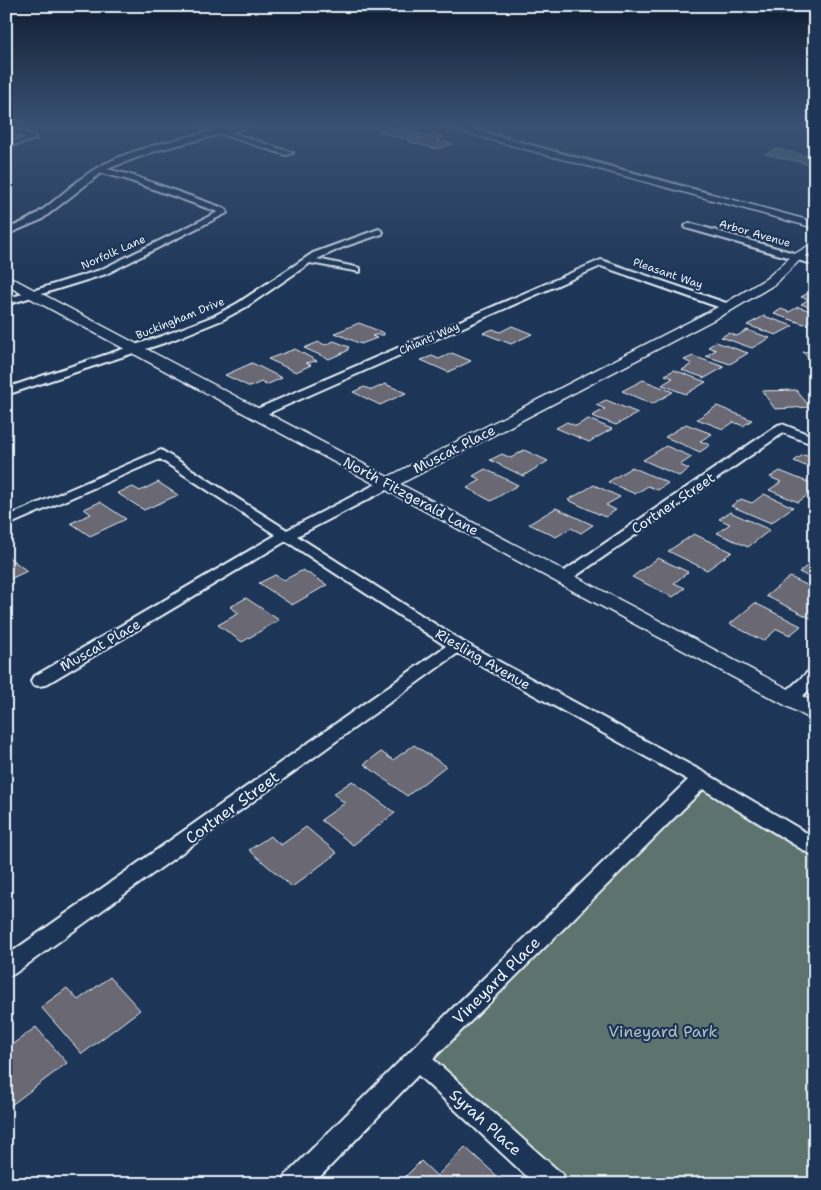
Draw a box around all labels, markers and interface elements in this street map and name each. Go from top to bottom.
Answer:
street label: Arbor Avenue [717,216,792,251]
street label: Norfolk Lane [79,232,148,273]
street label: Pleasant Way [631,254,705,292]
street label: Buckingham Drive [134,294,227,343]
street label: Chianti Way [397,319,462,358]
street label: Muscat Place [410,421,498,477]
street label: North Fitzgerald Lane [340,453,482,539]
street label: Cortner Street [628,468,718,538]
street label: Muscat Place [57,615,143,675]
street label: Riesling Avenue [432,624,534,694]
street label: Cortner Street [181,766,283,849]
street label: Vineyard Place [448,932,545,1029]
park label: Vineyard Park [608,1021,718,1042]
street label: Syrah Place [445,1084,526,1160]

